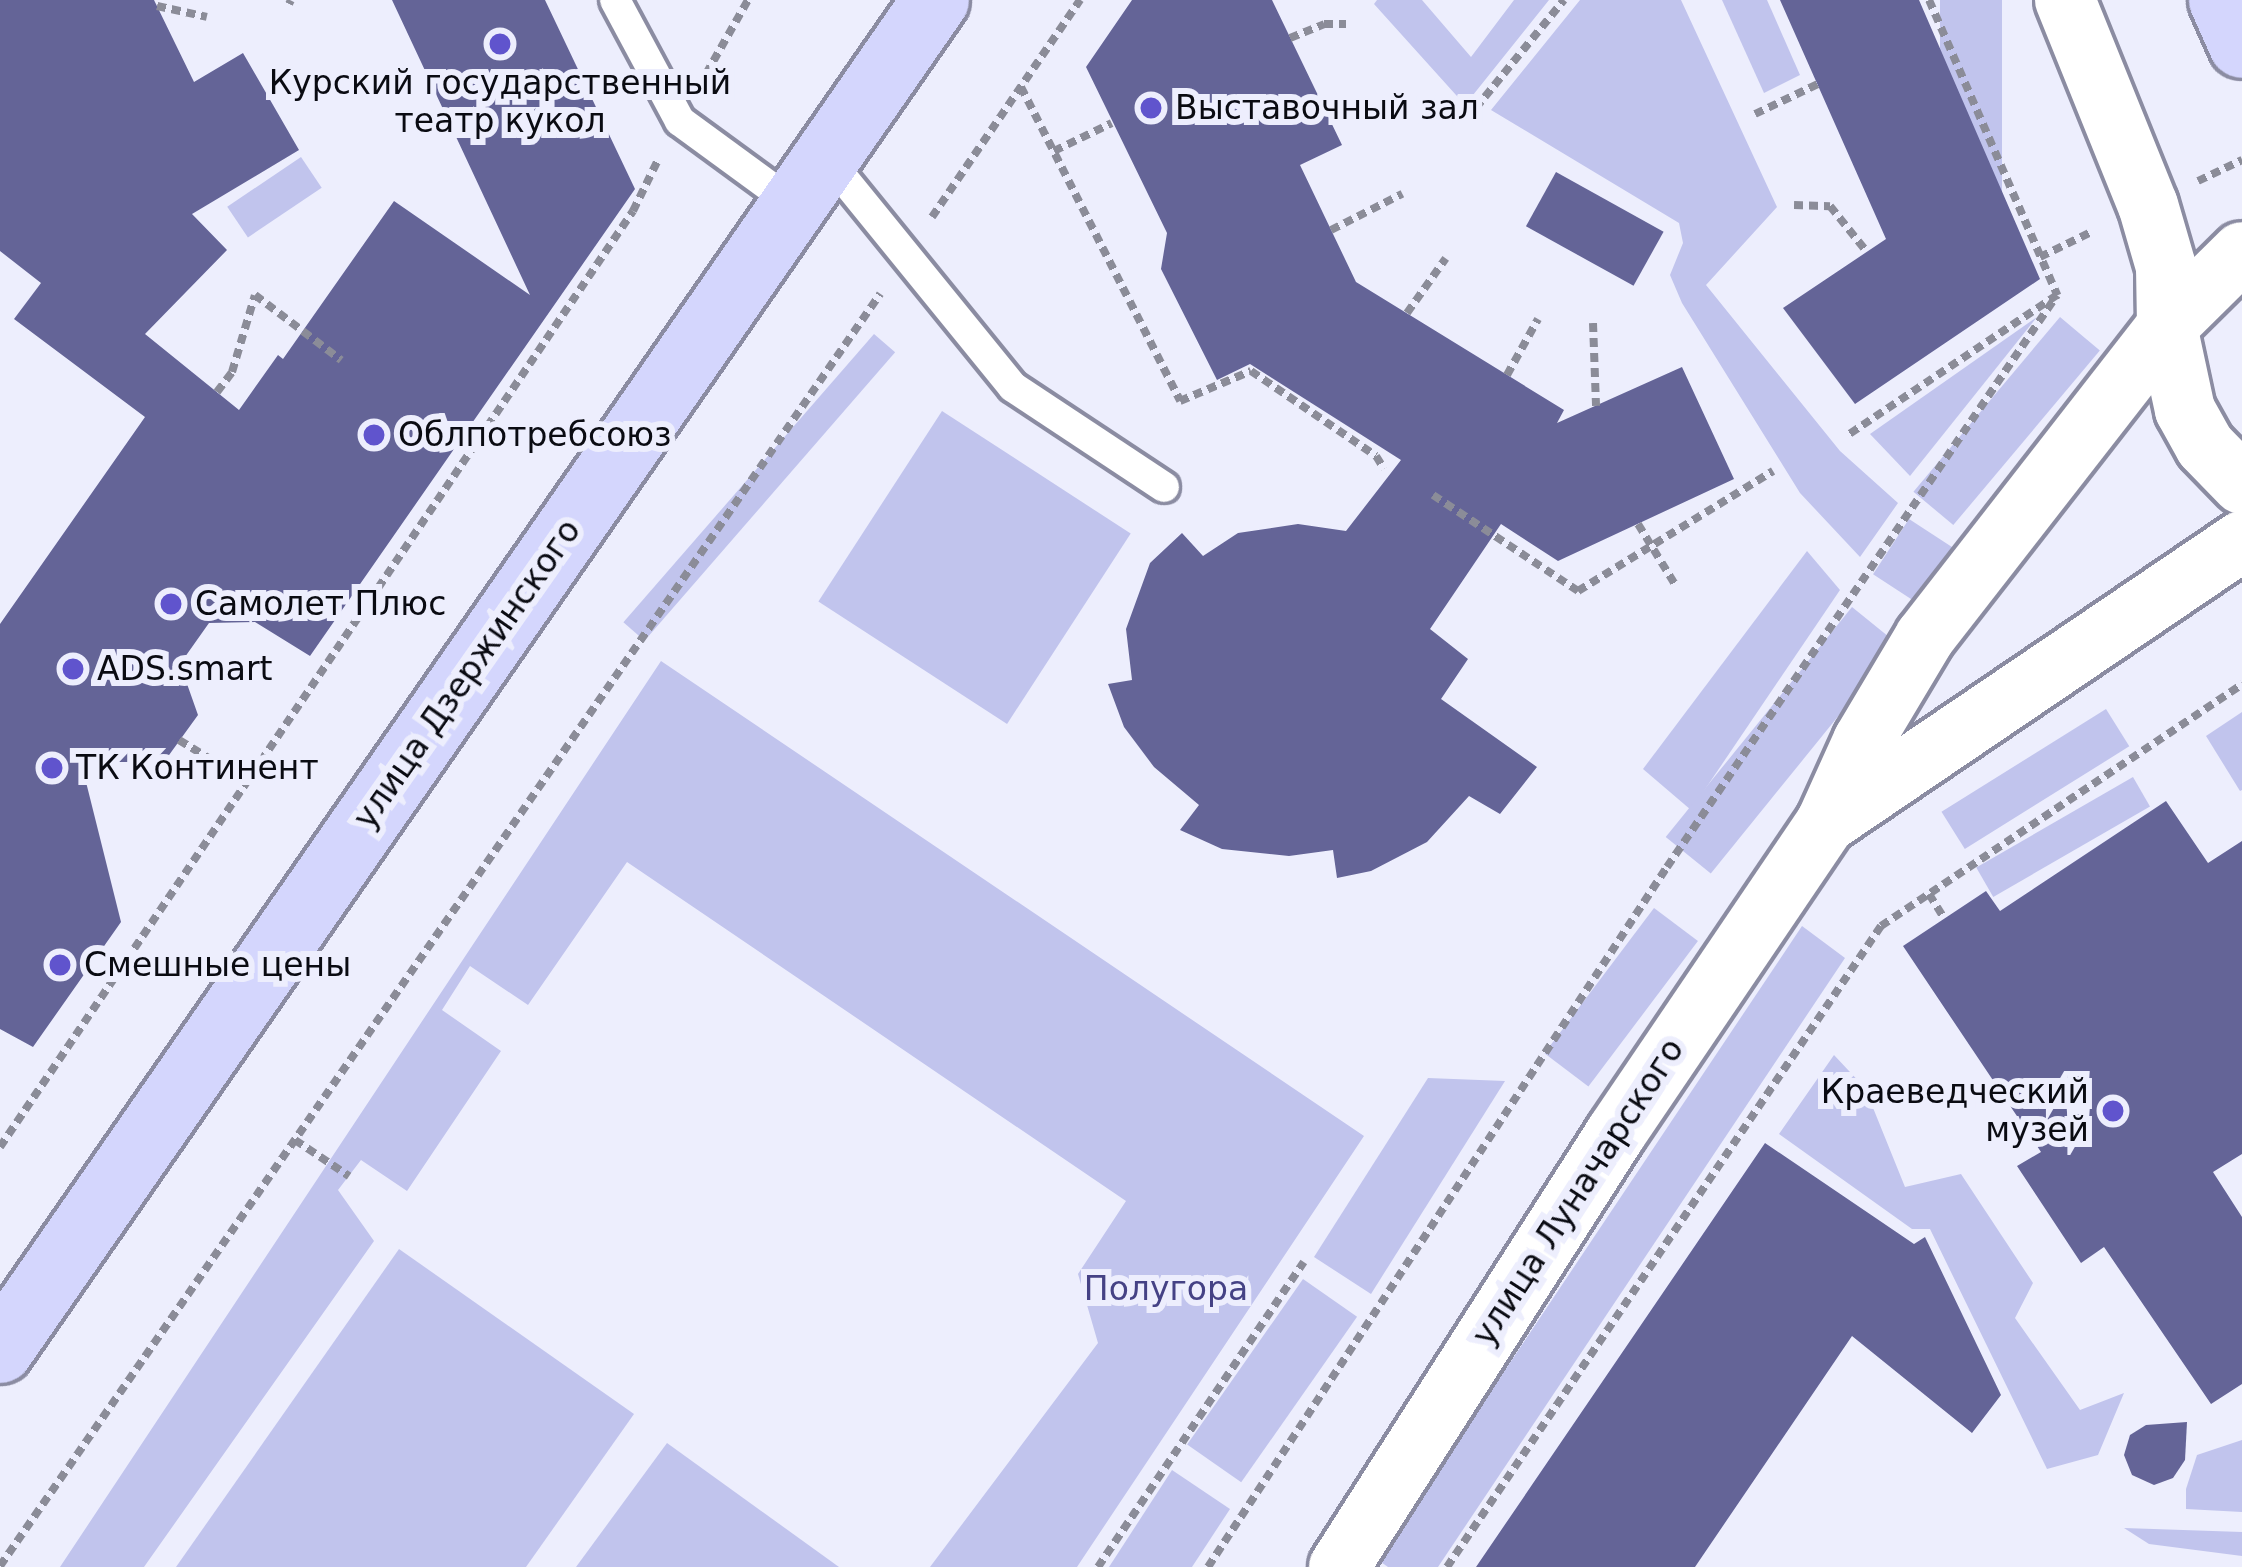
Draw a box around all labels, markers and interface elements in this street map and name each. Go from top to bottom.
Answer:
marker: Курский государственный театр кукол [487,31,513,57]
place label: Курский государственный театр кукол [269,63,731,141]
place label: Выставочный зал [1175,88,1479,128]
marker: Выставочный зал [1138,95,1164,121]
place label: Облпотребсоюз [398,415,672,455]
marker: Облпотребсоюз [361,422,387,448]
street label: улица Дзержинского [345,512,589,836]
place label: Самолет Плюс [195,584,446,624]
marker: Самолет Плюс [158,591,184,617]
place label: ADS.smart [97,649,272,689]
marker: ADS.smart [60,656,86,682]
place label: ТК Континент [76,748,319,788]
marker: ТК Континент [39,755,65,781]
place label: Смешные цены [84,945,351,985]
marker: Смешные цены [47,952,73,978]
street label: улица Луначарского [1464,1031,1692,1353]
place label: Краеведческий музей [1821,1072,2089,1150]
marker: Краеведческий музей [2100,1098,2126,1124]
park label: Полугора [1084,1269,1248,1309]

